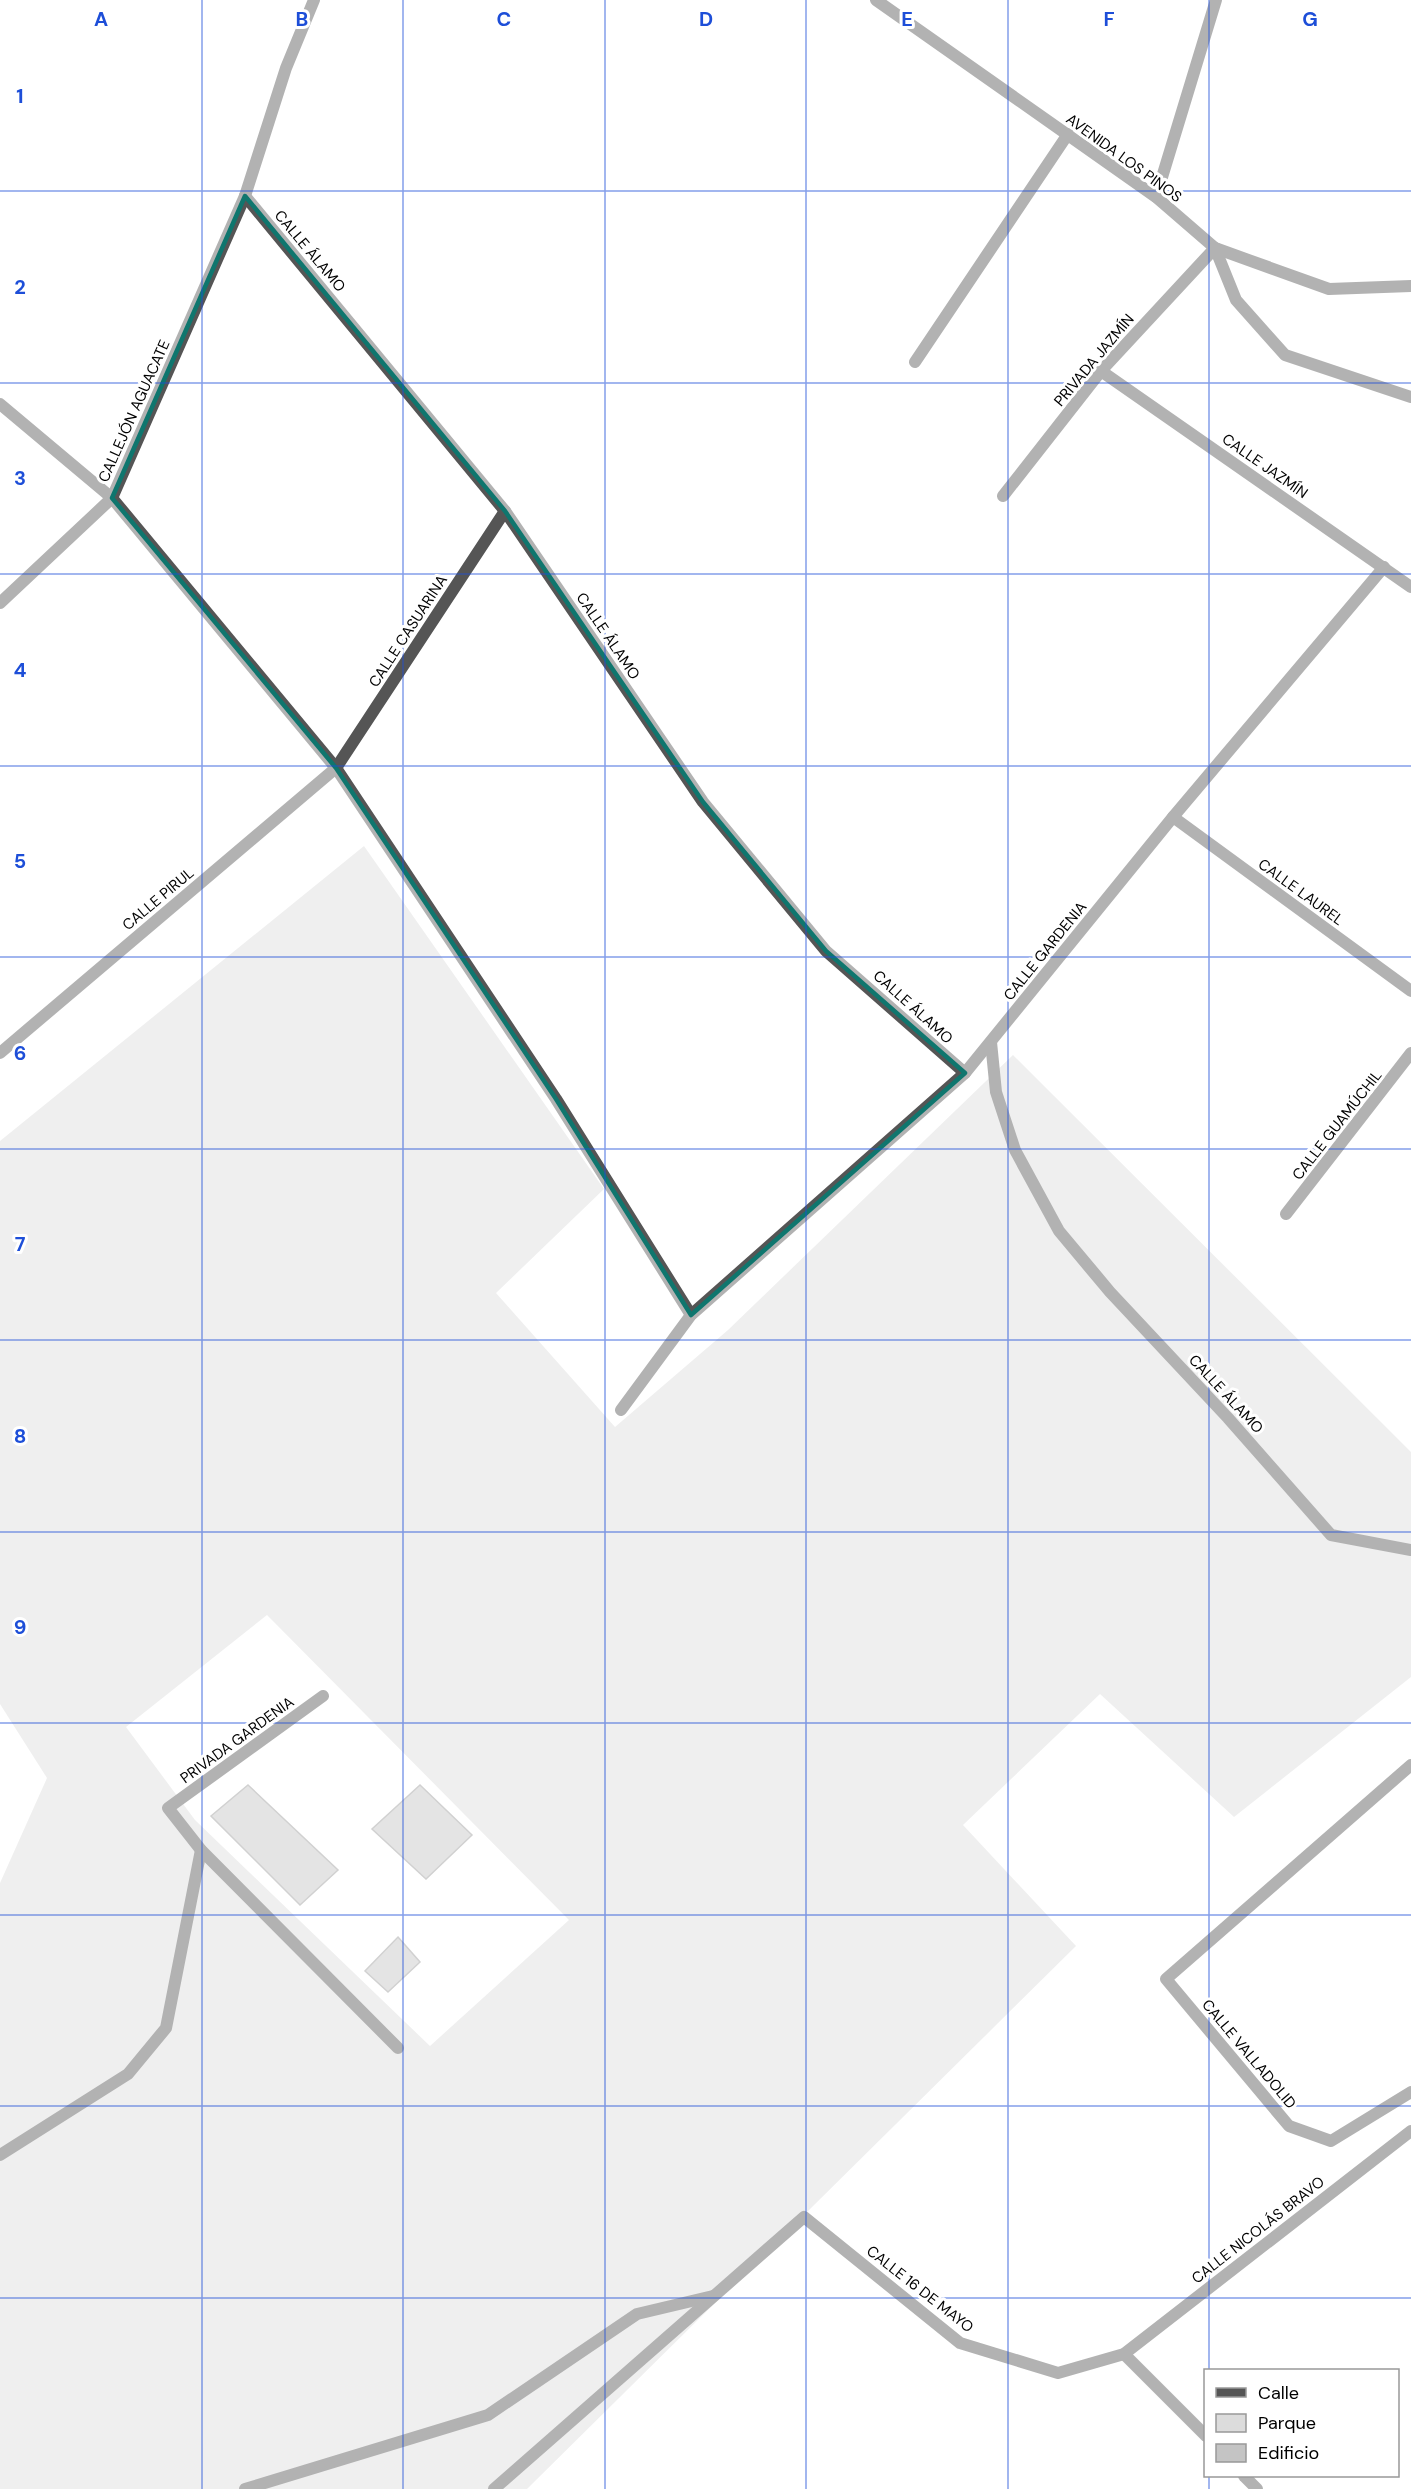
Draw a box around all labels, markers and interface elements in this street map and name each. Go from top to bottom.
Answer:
text: A [94,6,108,32]
text: B [296,6,308,32]
text: C [497,6,511,32]
text: D [699,6,713,32]
text: E [901,6,913,32]
text: F [1103,6,1115,32]
text: G [1302,6,1318,32]
text: 1 [16,83,24,109]
street label: AVENIDA LOS PINOS [1062,109,1186,207]
street label: CALLE ÁLAMO [270,206,350,296]
text: 2 [14,274,26,300]
street label: PRIVADA JAZMÍN [1049,310,1139,410]
street label: CALLEJÓN AGUACATE [94,337,174,485]
street label: CALLE JAZMÍN [1218,429,1312,503]
text: 3 [14,465,26,491]
street label: CALLE CASUARINA [364,571,452,691]
street label: CALLE ÁLAMO [572,589,644,683]
text: 4 [14,657,27,683]
text: 5 [14,848,26,874]
street label: CALLE LAUREL [1254,854,1348,930]
street label: CALLE PIRUL [118,863,198,935]
street label: CALLE GARDENIA [999,897,1091,1005]
street label: CALLE ÁLAMO [869,966,957,1048]
text: 6 [14,1040,26,1066]
street label: CALLE GUAMÚCHIL [1288,1066,1386,1184]
text: 7 [15,1231,26,1257]
street label: CALLE ÁLAMO [1184,1350,1268,1438]
text: 8 [14,1423,26,1449]
text: 9 [14,1614,26,1640]
street label: PRIVADA GARDENIA [176,1692,298,1788]
street label: CALLE VALLADOLID [1197,1995,1301,2113]
street label: CALLE NICOLÁS BRAVO [1188,2172,1328,2288]
street label: CALLE 16 DE MAYO [862,2241,978,2337]
legend [1204,2369,1399,2477]
text: Calle [1258,2381,1299,2405]
text: Parque [1258,2411,1316,2435]
text: Edificio [1258,2441,1319,2465]

